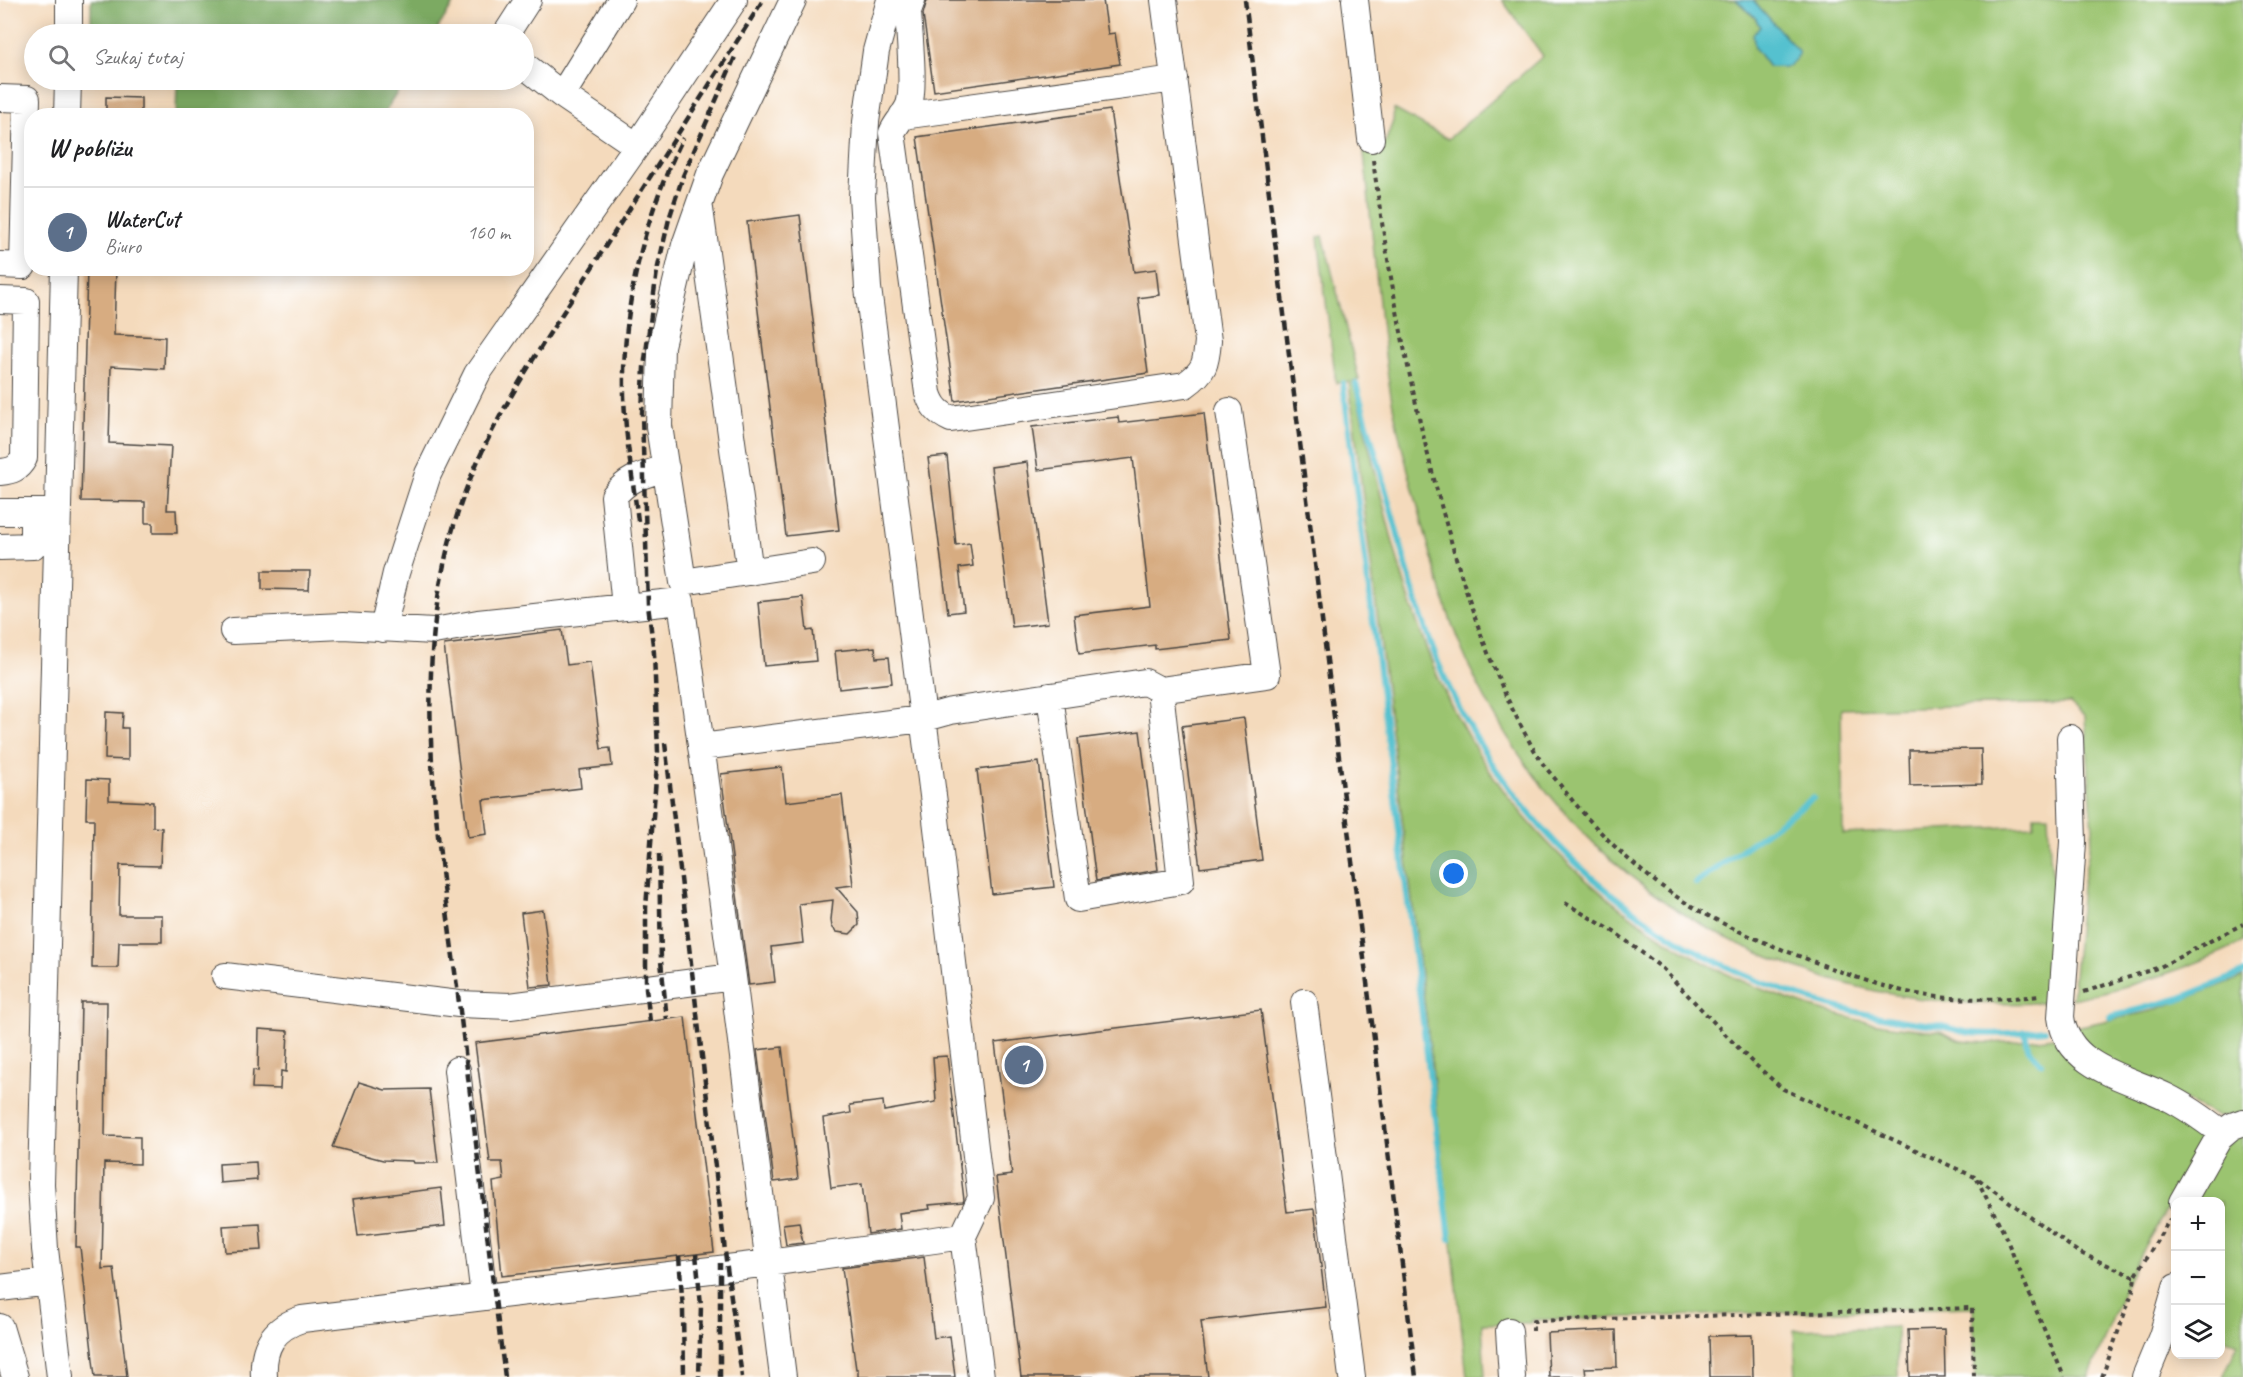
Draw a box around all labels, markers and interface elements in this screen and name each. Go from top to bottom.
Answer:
search box [24,24,534,90]
icon: search [45,41,78,74]
text: Szukaj tutaj [93,43,183,71]
text: W pobliżu [48,131,131,164]
text: WaterCut [105,206,179,234]
text: 1 [63,220,72,245]
text: 160 m [467,220,510,245]
text: Biuro [105,234,141,259]
your location [1439,859,1468,888]
pin: 1 [1004,1042,1044,1088]
map controls [2171,1197,2225,1359]
button: + [2171,1197,2225,1251]
button: − [2171,1251,2225,1305]
button: layers [2171,1305,2225,1359]

